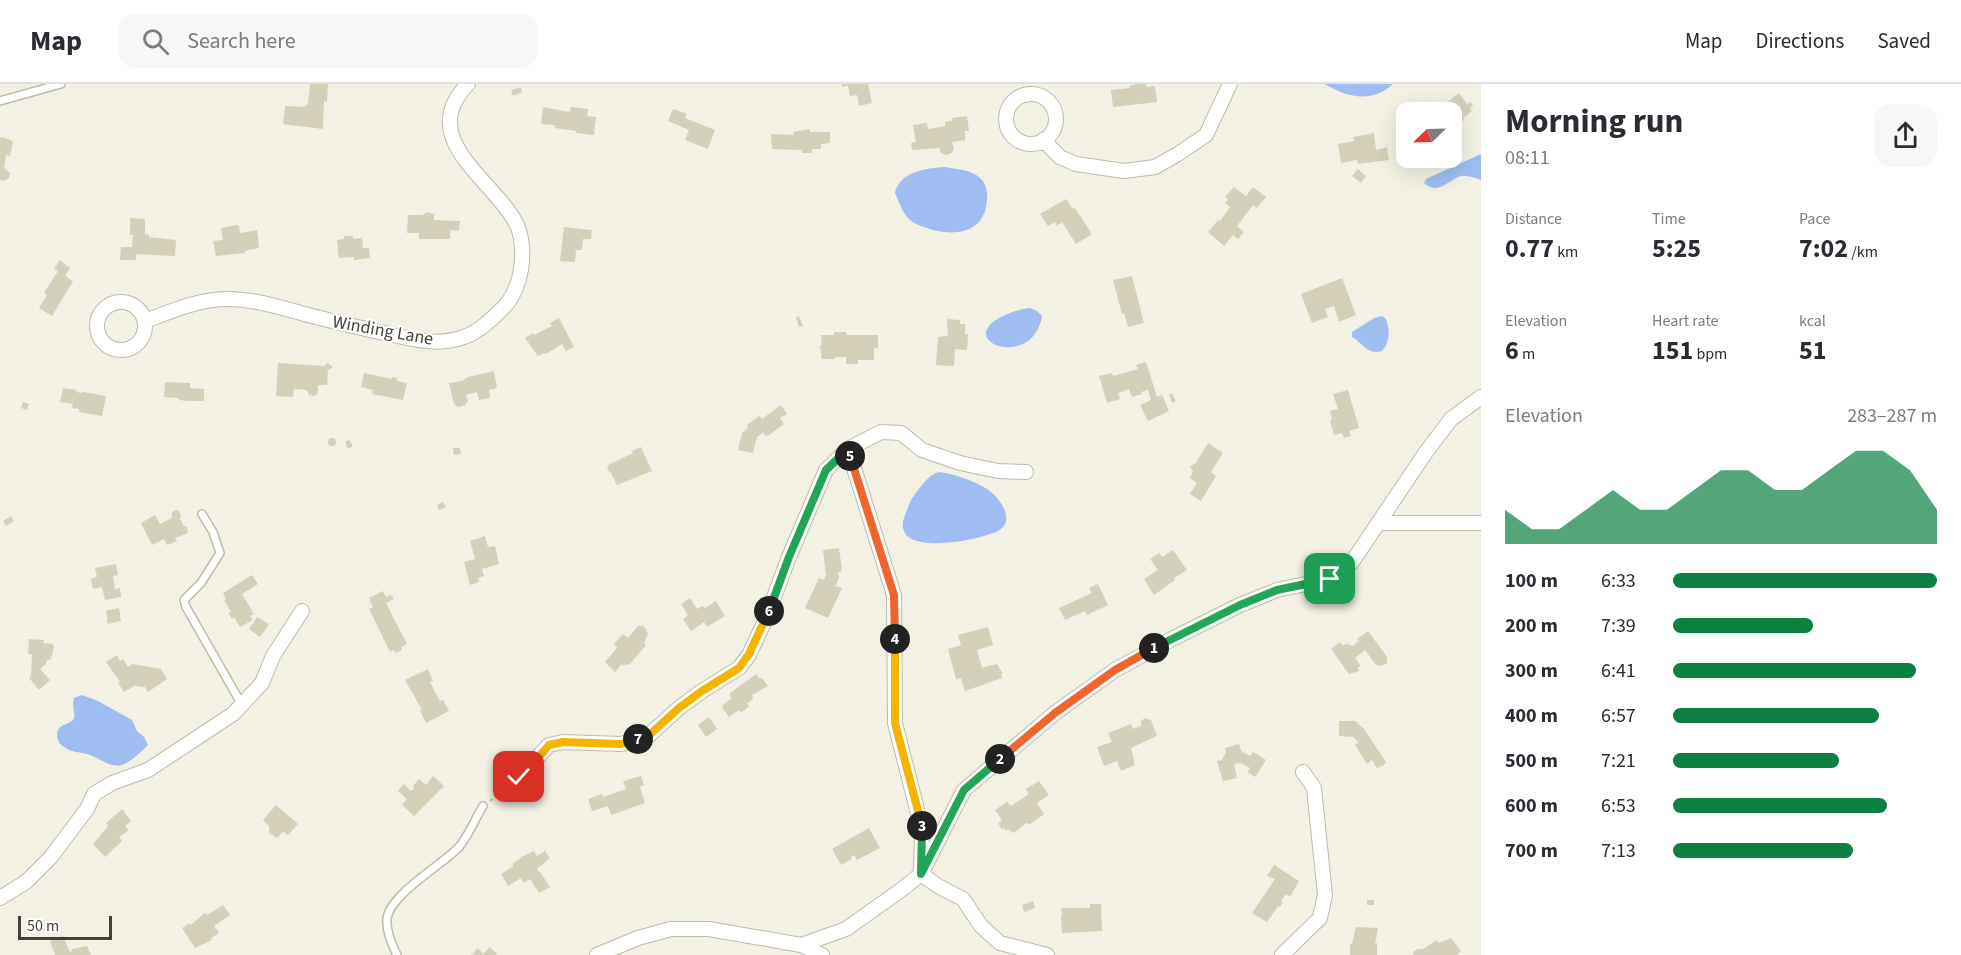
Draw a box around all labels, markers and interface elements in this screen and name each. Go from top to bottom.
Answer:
search box [118,14,538,68]
text: Map [30,21,82,61]
icon: search [139,25,172,58]
text: Search here [187,25,296,57]
text: Map [1685,26,1723,56]
text: Directions [1756,26,1844,56]
text: Saved [1877,26,1931,56]
text: Morning run [1505,98,1683,145]
north arrow [1396,102,1462,168]
map controls [1396,102,1462,168]
button: share [1874,104,1937,167]
text: 08:11 [1505,144,1550,172]
text: Distance [1505,208,1562,230]
text: Time [1652,208,1686,230]
text: Pace [1799,208,1830,230]
text: 0.77 [1505,230,1554,267]
text: 5:25 [1652,230,1701,267]
text: 7:02 [1799,230,1848,267]
text: km [1554,241,1578,263]
text: /km [1848,241,1878,263]
street label: Winding Lane [331,309,435,352]
text: Elevation [1505,310,1567,332]
text: Heart rate [1652,310,1719,332]
text: kcal [1799,310,1826,332]
text: 6 [1505,332,1519,369]
text: 151 [1652,332,1693,369]
text: 51 [1799,332,1826,369]
text: m [1519,343,1535,365]
text: bpm [1693,343,1727,365]
text: Elevation [1505,402,1583,430]
text: 283–287 m [1847,402,1937,430]
pin: 5 [835,441,865,471]
text: 5 [846,445,854,467]
pin [1304,553,1355,604]
icon: arrive [1313,562,1346,595]
text: 100 m [1505,567,1558,595]
text: 6:33 [1601,567,1636,595]
pin: 6 [754,596,784,626]
text: 6 [765,600,773,622]
text: 200 m [1505,612,1558,640]
text: 7:39 [1601,612,1636,640]
pin: 4 [880,624,910,654]
text: 4 [891,628,899,650]
pin: 1 [1139,633,1169,663]
text: 1 [1150,637,1158,659]
text: 300 m [1505,657,1558,685]
text: 6:41 [1601,657,1636,685]
text: 400 m [1505,702,1558,730]
text: 6:57 [1601,702,1636,730]
pin: 7 [623,724,653,754]
text: 7 [634,728,642,750]
pin: 2 [985,744,1015,774]
text: 500 m [1505,747,1558,775]
text: 7:21 [1601,747,1636,775]
text: 2 [996,748,1004,770]
pin [493,751,544,802]
icon: check [502,760,535,793]
text: 600 m [1505,792,1558,820]
text: 6:53 [1601,792,1636,820]
pin: 3 [907,811,937,841]
text: 3 [918,815,926,837]
text: 700 m [1505,837,1558,865]
text: 7:13 [1601,837,1636,865]
scale bar [18,913,112,940]
text: 50 m [27,915,59,937]

